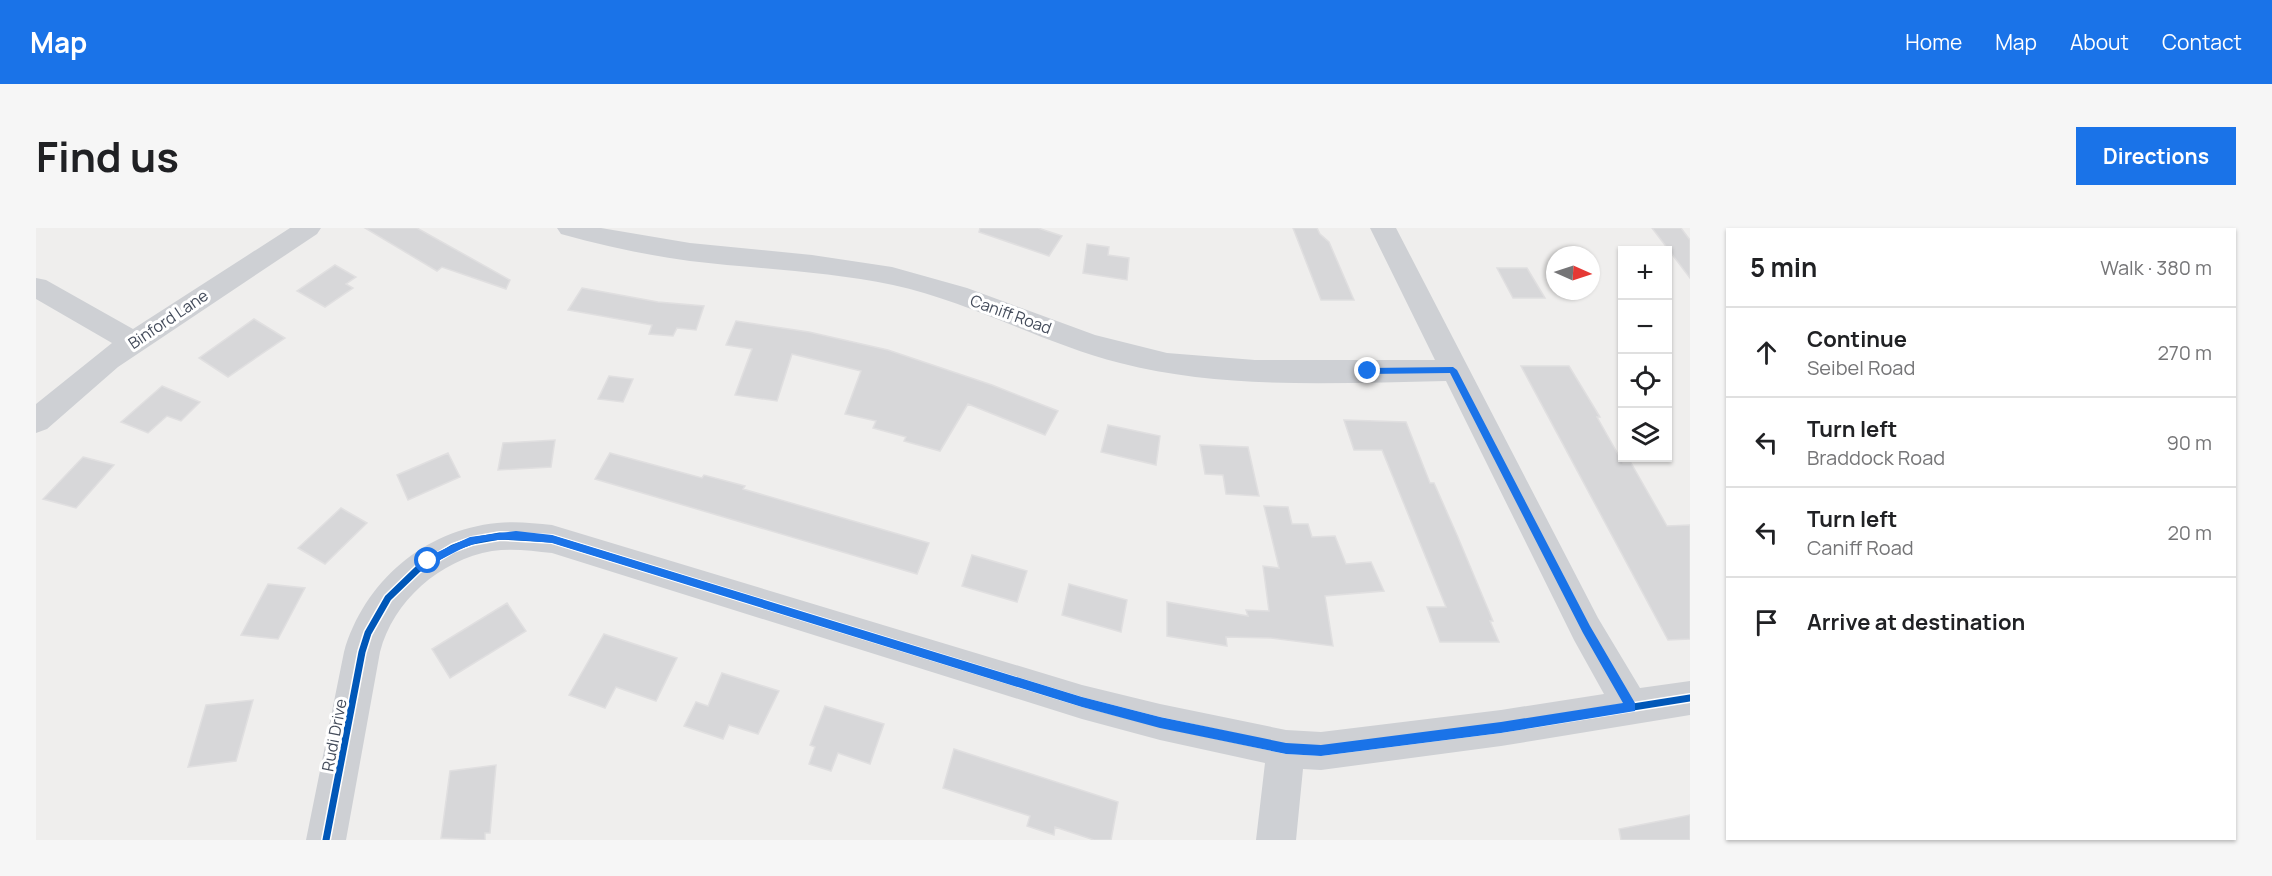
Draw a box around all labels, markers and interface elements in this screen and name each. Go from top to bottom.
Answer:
text: Map [30,23,87,61]
text: Home [1905,28,1962,56]
text: Map [1995,28,2037,56]
text: About [2070,28,2129,56]
text: Contact [2162,28,2242,56]
text: Find us [36,127,179,185]
button: Directions [2076,127,2236,185]
north arrow [1546,246,1600,300]
map controls [1618,246,1672,462]
button: + [1618,246,1672,300]
text: 5 min [1750,249,1817,285]
text: Walk · 380 m [2100,254,2212,281]
street label: Binford Lane [124,284,212,354]
street label: Caniff Road [967,289,1055,339]
button: − [1618,300,1672,354]
text: Continue [1807,324,1907,354]
icon: ahead [1750,336,1783,369]
text: 270 m [2157,339,2212,366]
button: locate [1618,354,1672,408]
text: Seibel Road [1807,354,1915,381]
route end [1354,357,1380,383]
button: layers [1618,408,1672,462]
text: Turn left [1807,414,1897,444]
icon: left [1750,426,1783,459]
text: 90 m [2166,429,2212,456]
text: Braddock Road [1807,444,1945,471]
text: Turn left [1807,504,1897,534]
icon: left [1750,516,1783,549]
text: 20 m [2167,519,2212,546]
text: Caniff Road [1807,534,1914,561]
route start [414,547,440,573]
icon: arrive [1750,606,1783,639]
text: Arrive at destination [1807,607,2025,637]
street label: Rudi Drive [316,697,352,773]

